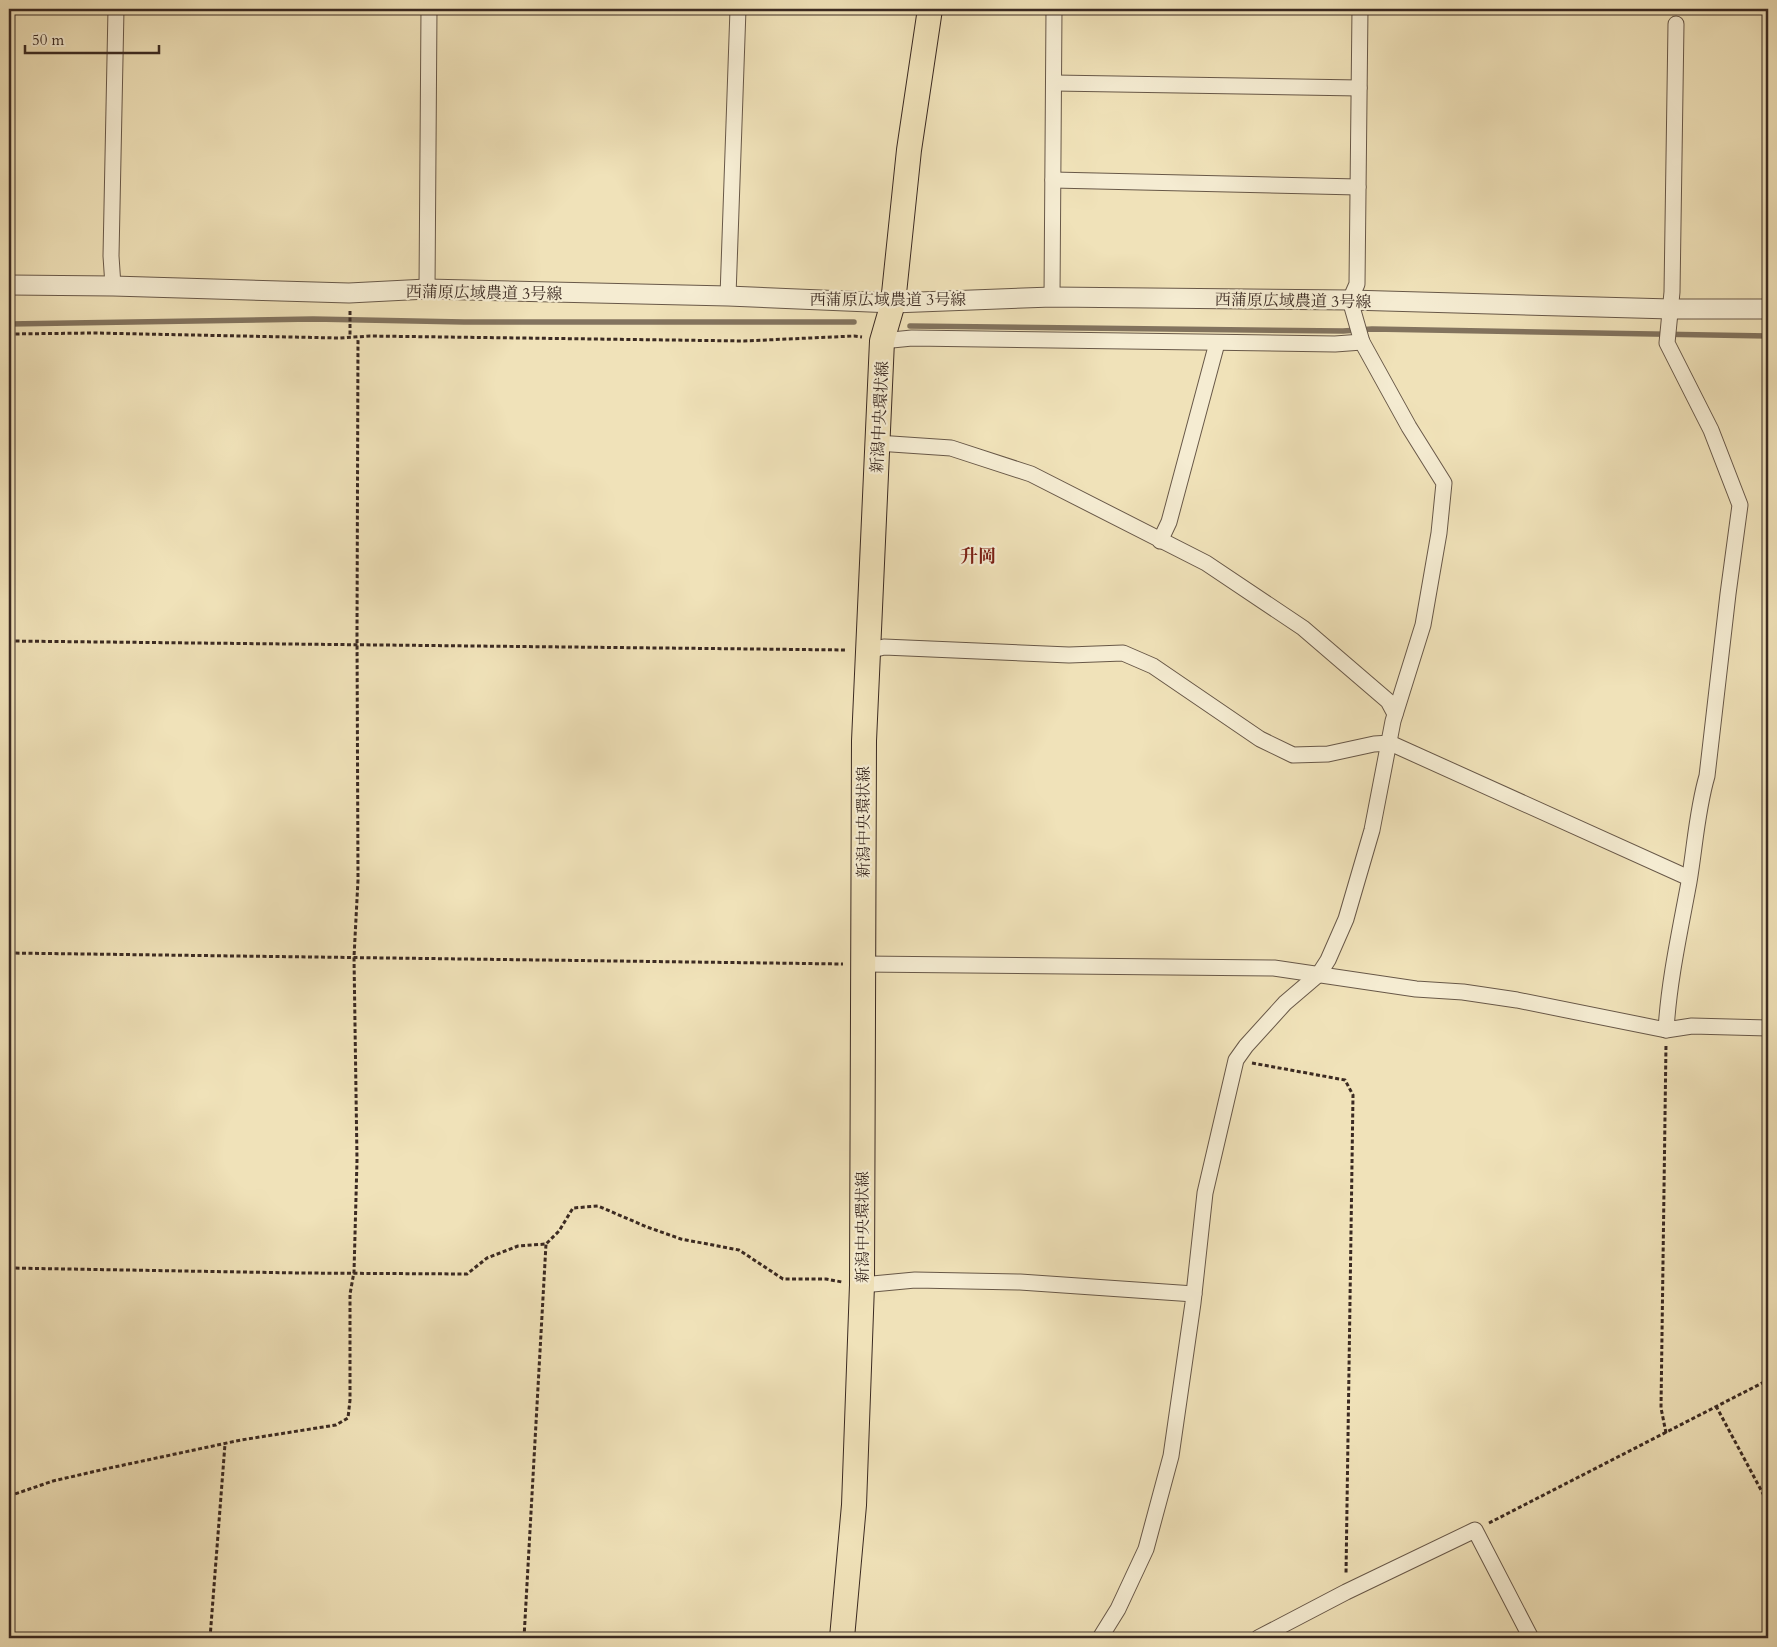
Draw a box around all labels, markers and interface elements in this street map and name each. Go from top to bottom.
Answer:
scale bar [25,22,159,54]
text: 50 m [32,30,64,50]
street label: 西蒲原広域農道 3号線 [406,281,562,305]
street label: 西蒲原広域農道 3号線 [810,289,966,311]
street label: 西蒲原広域農道 3号線 [1215,289,1371,313]
street label: 新潟中央環状線 [866,361,894,474]
district label: 升岡 [960,544,996,569]
street label: 新潟中央環状線 [853,766,875,878]
street label: 新潟中央環状線 [852,1171,874,1283]

